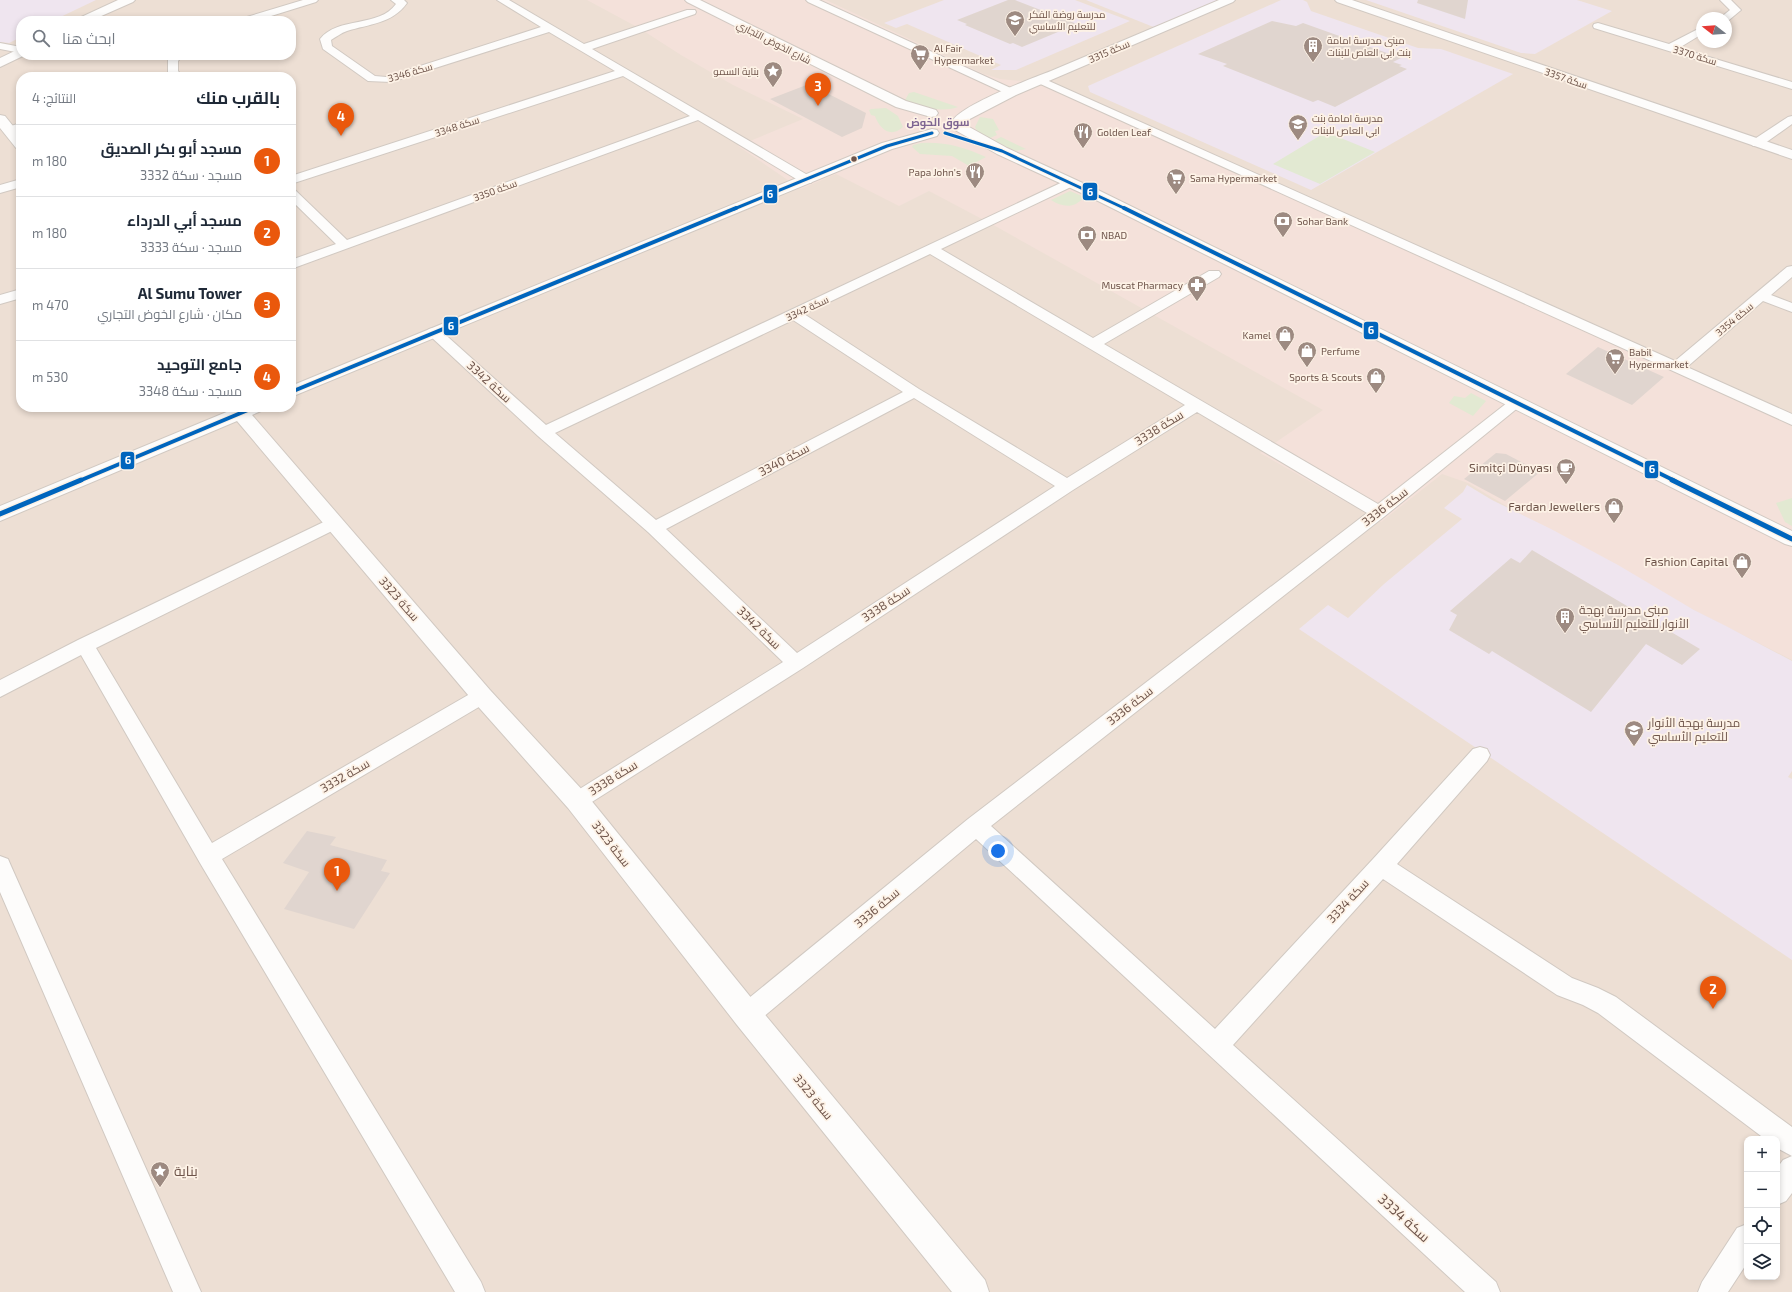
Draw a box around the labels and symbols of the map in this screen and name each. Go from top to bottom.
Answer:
place label: مدرسة روضة الفكر للتعليم الأساسي [1028,8,1105,34]
school or university icon: مدرسة روضة الفكر للتعليم الأساسي [1004,9,1026,37]
north arrow [1696,12,1732,48]
street label: شارع الخوض التجاري [734,18,813,68]
place label: مبنى مدرسة امامة بنت ابي العاص للبنات [1327,34,1411,60]
building icon: مبنى مدرسة امامة بنت ابي العاص للبنات [1302,35,1324,63]
street label: سكة 3315 [1087,37,1131,65]
place label: Al Fair Hypermarket [934,42,994,66]
supermarket icon: Al Fair Hypermarket [909,43,931,71]
street label: سكة 3370 [1672,43,1718,67]
street label: سكة 3346 [386,60,434,84]
place icon: بناية السمو [762,60,784,88]
place label: بناية السمو [713,65,759,77]
street label: سكة 3357 [1543,65,1589,91]
pin: 3 [805,73,831,106]
pin: 4 [328,103,354,136]
place label: مدرسة امامة بنت ابي العاص للبنات [1312,112,1383,138]
street label: سكة 3348 [433,113,481,139]
school or university icon: مدرسة امامة بنت ابي العاص للبنات [1287,113,1309,141]
district label: سوق الخوض [906,115,970,130]
restaurant icon: Golden Leaf [1072,121,1094,149]
place label: Golden Leaf [1097,126,1151,138]
unlabelled marker [849,154,859,164]
restaurant icon: Papa John's [964,161,986,189]
place label: Papa John's [909,166,961,178]
supermarket icon: Sama Hypermarket [1165,167,1187,195]
place label: Sama Hypermarket [1190,172,1277,184]
street label: سكة 3350 [472,177,518,203]
line badge: 6 [1082,182,1098,201]
line badge: 6 [763,184,778,204]
text: 6 [1087,185,1094,198]
text: 6 [767,187,774,200]
bank icon: Sohar Bank [1272,210,1294,238]
place label: Sohar Bank [1297,215,1348,227]
bank icon: NBAD [1076,224,1098,252]
place label: NBAD [1101,229,1127,241]
pharmacy icon: Muscat Pharmacy [1186,274,1208,302]
place label: Muscat Pharmacy [1101,279,1184,291]
street label: سكة 3342 [784,293,830,323]
street label: سكة 3354 [1713,300,1755,338]
line badge: 6 [443,316,459,336]
text: 6 [448,319,455,332]
line badge: 6 [1363,321,1379,340]
text: 6 [1368,323,1375,336]
shop icon: Kamel [1274,324,1296,352]
place label: Kamel [1243,329,1271,341]
shop icon: Perfume [1296,340,1318,368]
place label: Perfume [1321,345,1360,357]
place label: Babil Hypermarket [1629,346,1689,370]
supermarket icon: Babil Hypermarket [1604,347,1626,375]
street label: سكة 3342 [465,358,515,405]
shop icon: Sports & Scouts [1365,366,1387,394]
place label: Sports & Scouts [1289,371,1362,383]
street label: سكة 3338 [1132,407,1185,448]
street label: سكة 3340 [756,440,811,478]
line badge: 6 [120,451,135,470]
text: 6 [125,453,132,466]
cafe icon: Simitçi Dünyası [1555,457,1577,485]
place label: Simitçi Dünyası [1469,460,1552,475]
line badge: 6 [1644,460,1659,479]
text: 6 [1649,462,1656,475]
street label: سكة 3336 [1359,484,1410,528]
shop icon: Fardan Jewellers [1603,496,1625,524]
place label: Fardan Jewellers [1508,499,1600,513]
shop icon: Fashion Capital [1731,551,1753,579]
place label: Fashion Capital [1645,554,1728,568]
street label: سكة 3323 [377,573,423,623]
street label: سكة 3338 [859,582,912,624]
place label: مبنى مدرسة بهجة الأنوار للتعليم الأساسي [1579,602,1689,634]
street label: سكة 3342 [735,603,784,651]
building icon: مبنى مدرسة بهجة الأنوار للتعليم الأساسي [1554,606,1576,634]
street label: سكة 3336 [1104,683,1155,727]
place label: مدرسة بهجة الأنوار للتعليم الأساسي [1647,715,1740,747]
school or university icon: مدرسة بهجة الأنوار للتعليم الأساسي [1623,719,1645,747]
street label: سكة 3332 [318,755,372,795]
street label: سكة 3338 [586,757,639,798]
street label: سكة 3323 [590,818,634,869]
your location [988,841,1008,861]
pin: 1 [324,858,350,891]
street label: سكة 3334 [1323,875,1371,925]
street label: سكة 3336 [851,884,902,930]
pin: 2 [1700,976,1726,1009]
street label: سكة 3323 [791,1071,836,1122]
place icon: بناية [149,1160,171,1188]
place label: بناية [174,1162,198,1179]
street label: سكة 3334 [1375,1190,1434,1245]

